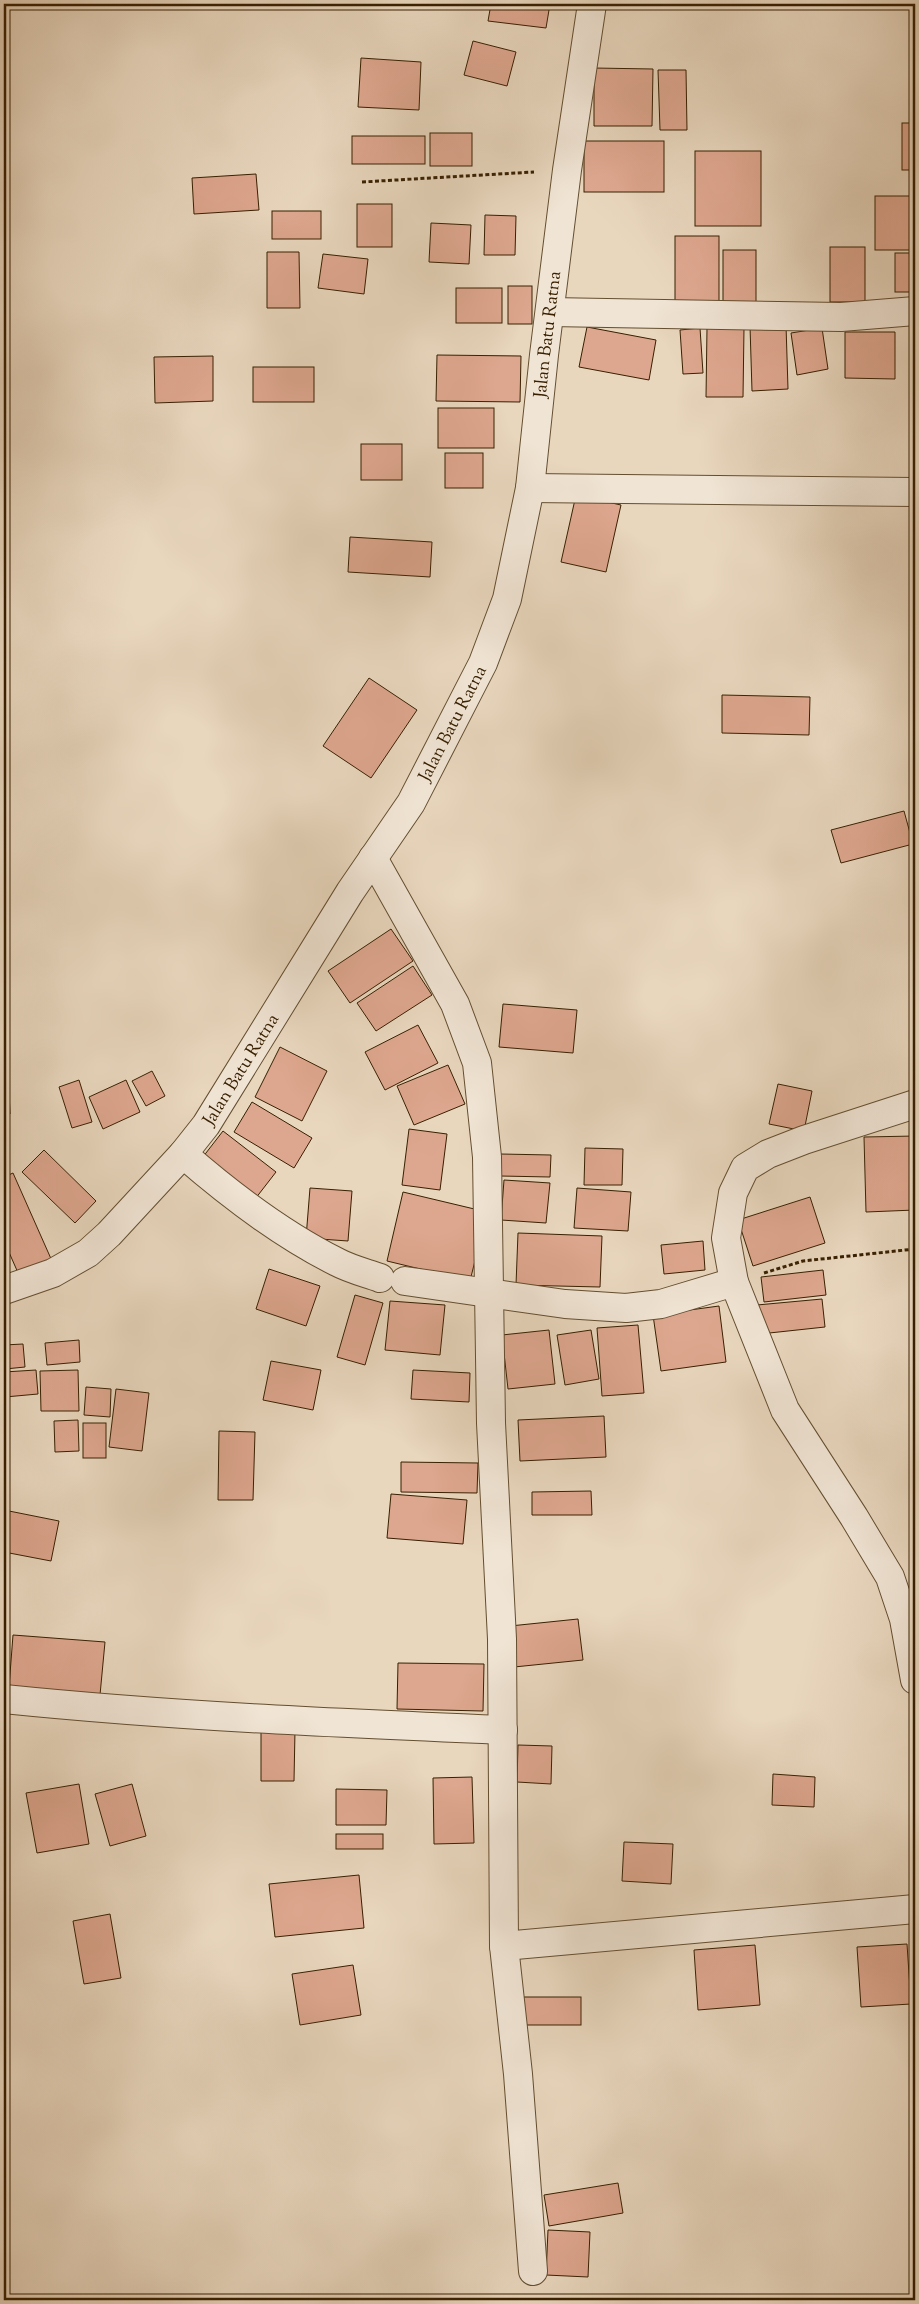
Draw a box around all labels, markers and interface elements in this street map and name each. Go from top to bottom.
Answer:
street label: Jalan Batu Ratna [528,270,569,400]
street label: Jalan Batu Ratna [413,662,494,788]
street label: Jalan Batu Ratna [197,1009,287,1132]

